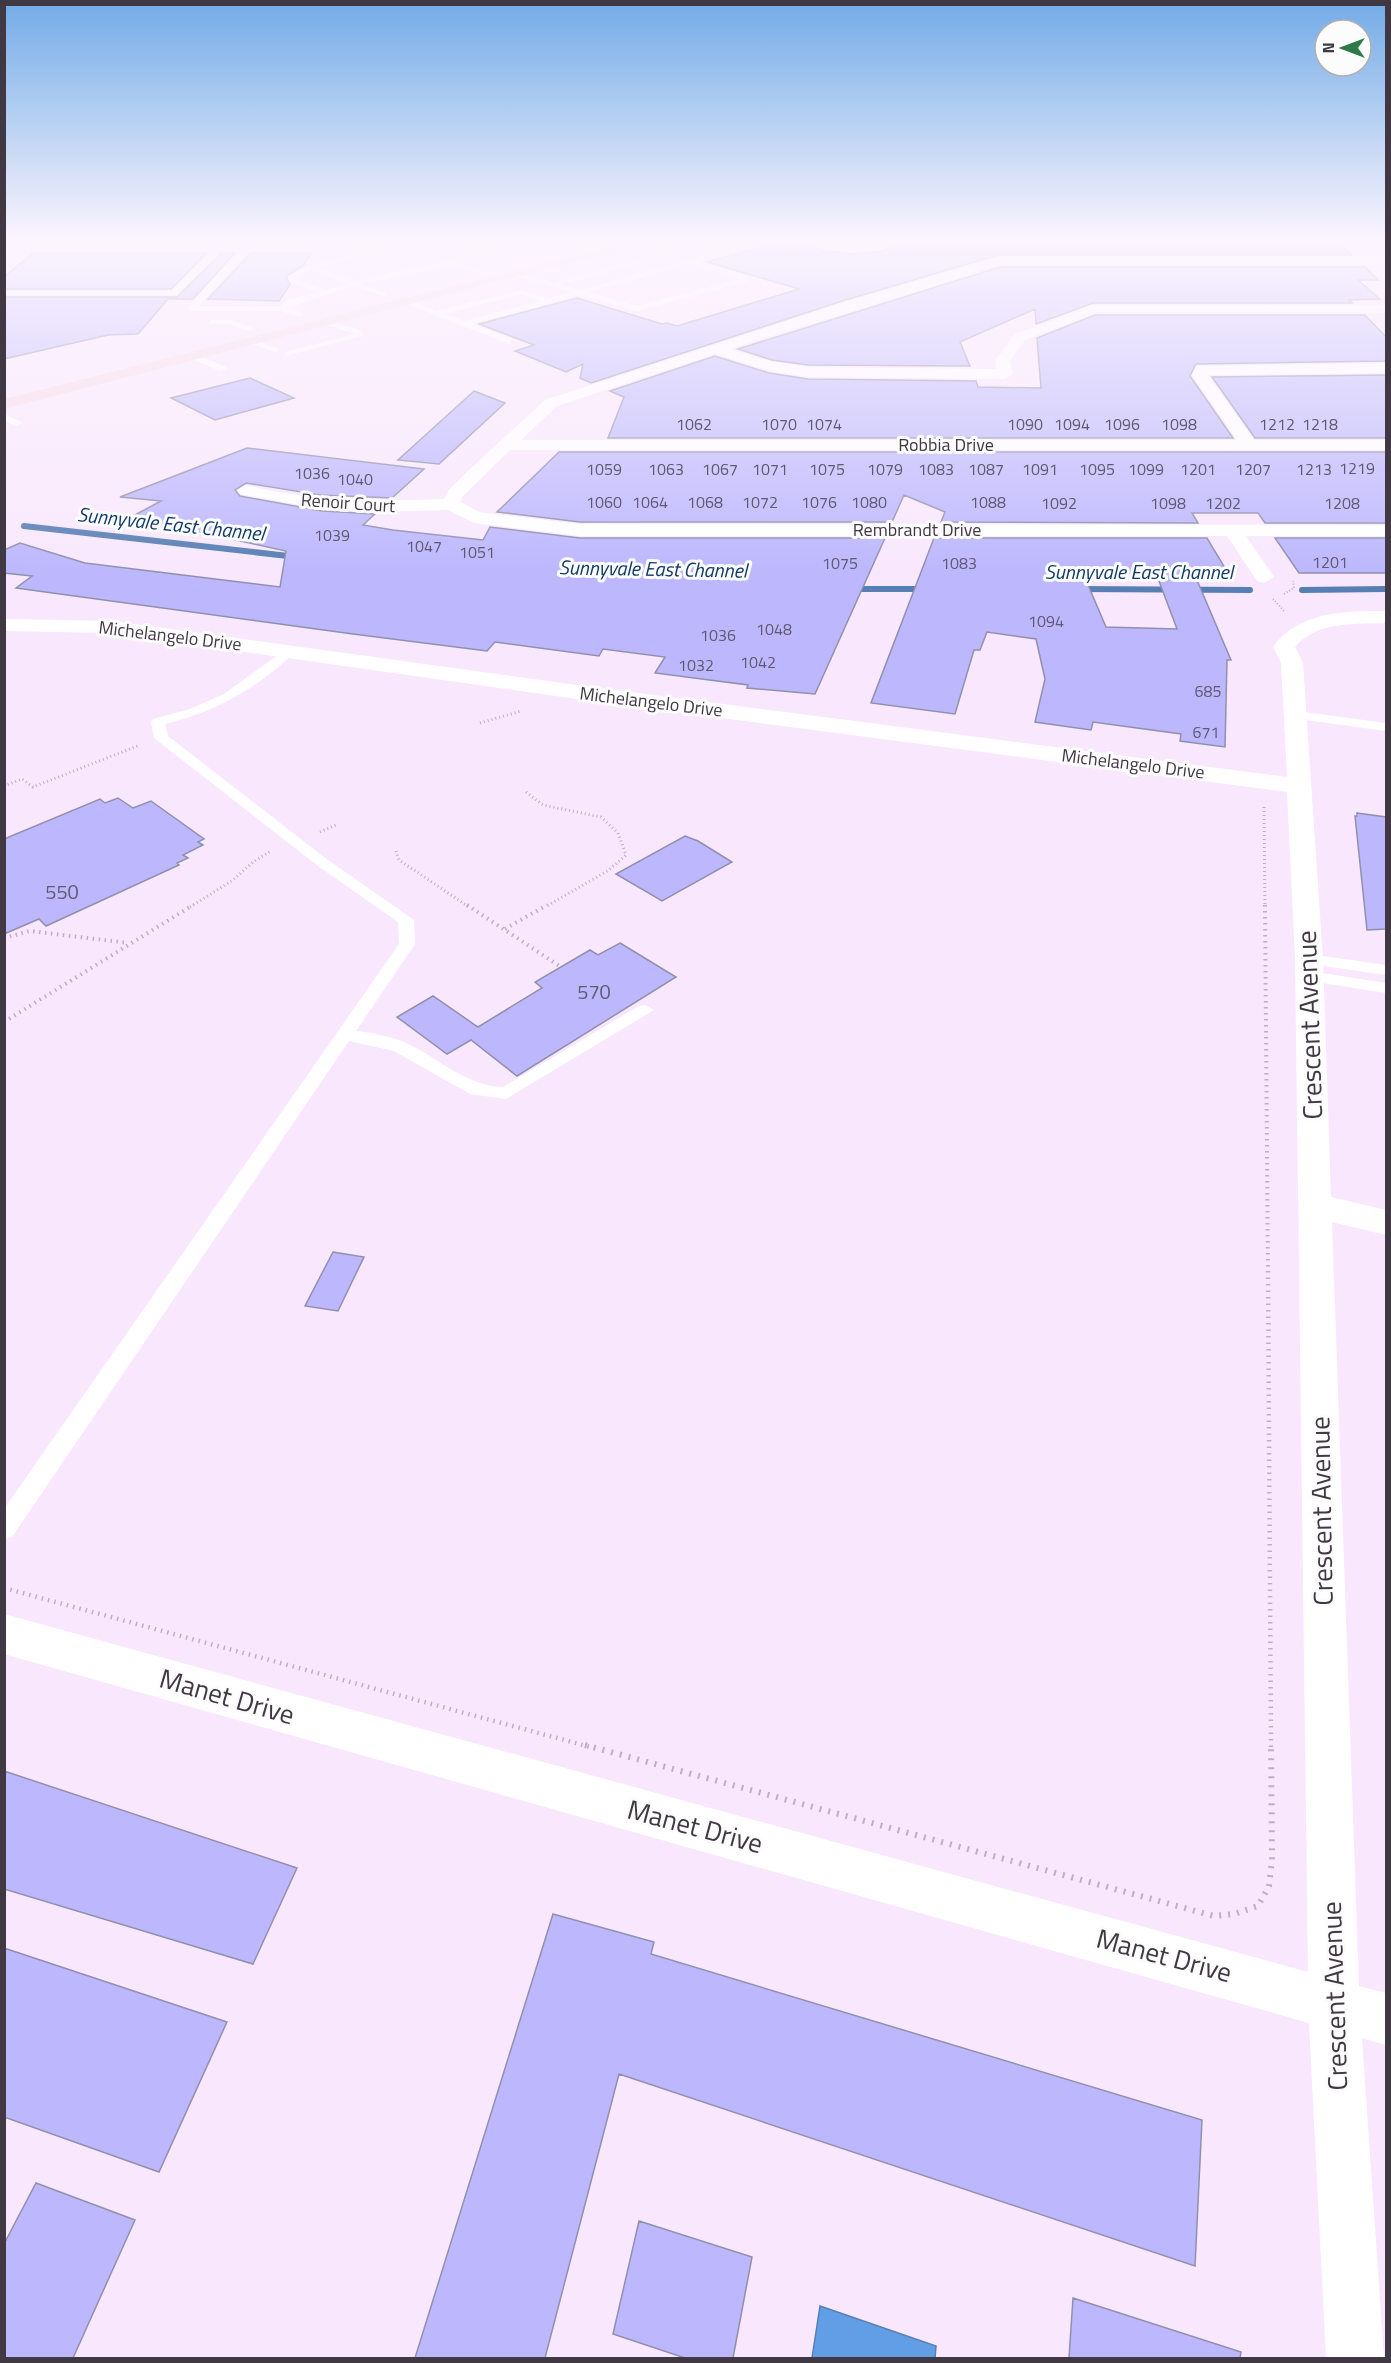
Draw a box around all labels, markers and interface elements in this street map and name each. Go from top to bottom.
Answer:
north arrow [1313,18,1373,78]
text: N [1316,42,1340,54]
house number: 1062 [676,412,712,436]
house number: 1070 [761,412,797,436]
house number: 1074 [806,412,842,436]
house number: 1090 [1007,412,1043,436]
house number: 1094 [1054,412,1090,436]
house number: 1096 [1104,412,1140,436]
house number: 1098 [1161,412,1197,436]
house number: 1212 [1259,412,1295,436]
house number: 1218 [1302,412,1338,436]
street label: Robbia Drive [898,431,994,458]
house number: 1219 [1339,456,1375,480]
house number: 1059 [586,457,622,481]
house number: 1063 [648,457,684,481]
house number: 1067 [702,457,738,481]
house number: 1071 [752,457,788,481]
house number: 1075 [809,457,845,481]
house number: 1079 [867,457,903,481]
house number: 1083 [918,457,954,481]
house number: 1087 [968,457,1004,481]
house number: 1091 [1022,457,1058,481]
house number: 1095 [1079,457,1115,481]
house number: 1099 [1128,457,1164,481]
house number: 1201 [1180,457,1216,481]
house number: 1207 [1235,457,1271,481]
house number: 1213 [1296,457,1332,481]
house number: 1036 [294,461,330,485]
house number: 1040 [337,467,373,491]
street label: Renoir Court [300,486,397,519]
house number: 1060 [586,490,622,514]
house number: 1064 [632,490,668,514]
house number: 1068 [687,490,723,514]
house number: 1072 [742,490,778,514]
house number: 1076 [801,490,837,514]
house number: 1080 [851,490,887,514]
house number: 1088 [970,490,1006,514]
house number: 1092 [1041,491,1077,515]
house number: 1098 [1150,491,1186,515]
house number: 1202 [1205,491,1241,515]
house number: 1208 [1324,491,1360,515]
water label: Sunnyvale East Channel [76,498,269,549]
street label: Rembrandt Drive [853,516,981,543]
house number: 1039 [314,523,350,547]
house number: 1047 [406,534,442,558]
house number: 1051 [459,540,495,564]
house number: 1201 [1312,550,1348,574]
water label: Sunnyvale East Channel [559,551,750,586]
house number: 1075 [822,551,858,575]
house number: 1083 [941,551,977,575]
water label: Sunnyvale East Channel [1045,556,1236,587]
house number: 1094 [1028,609,1064,633]
street label: Michelangelo Drive [97,613,243,658]
house number: 1048 [756,617,792,641]
house number: 1036 [700,623,736,647]
house number: 1042 [740,650,776,674]
house number: 1032 [678,653,714,677]
street label: Michelangelo Drive [578,679,724,724]
house number: 685 [1195,679,1221,703]
house number: 671 [1193,720,1219,744]
street label: Michelangelo Drive [1060,741,1206,786]
house number: 550 [45,876,79,907]
street label: Crescent Avenue [1285,930,1332,1120]
house number: 570 [577,976,611,1007]
street label: Crescent Avenue [1298,1416,1343,1606]
street label: Manet Drive [155,1657,300,1734]
street label: Manet Drive [623,1788,768,1863]
street label: Crescent Avenue [1310,1901,1357,2091]
street label: Manet Drive [1092,1917,1237,1992]

